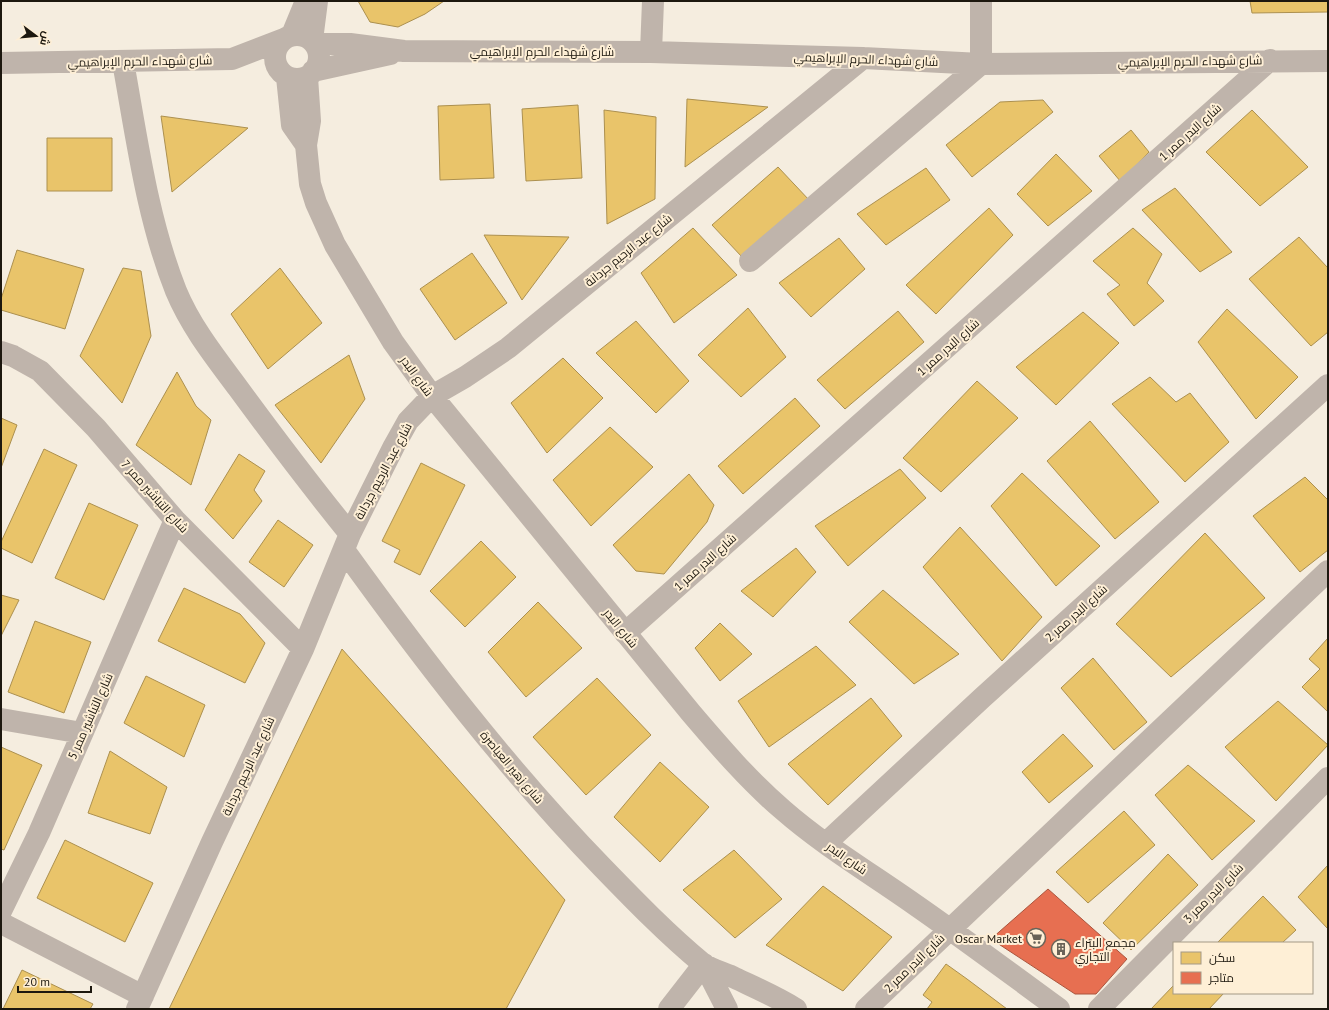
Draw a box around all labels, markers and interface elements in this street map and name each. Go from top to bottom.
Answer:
north arrow [16,16,56,56]
text: ش [37,30,54,47]
street label: شارع شهداء الحرم الإبراهيمي [470,44,614,62]
street label: شارع شهداء الحرم الإبراهيمي [793,49,939,72]
street label: شارع شهداء الحرم الإبراهيمي [68,52,213,73]
street label: شارع شهداء الحرم الإبراهيمي [1118,52,1263,73]
street label: شارع البدر ممر 1 [1156,100,1225,165]
street label: شارع عبد الرحيم جردانة [581,210,675,290]
street label: شارع البدر ممر 1 [914,315,983,380]
street label: شارع البدر [396,352,437,400]
street label: شارع عبد الرحيم جردانة [351,420,416,522]
street label: شارع التباشير ممر 7 [118,456,192,536]
street label: شارع البدر ممر 1 [671,530,740,595]
street label: شارع البدر ممر 2 [1042,581,1111,646]
street label: شارع البدر [599,605,641,651]
street label: شارع التباشير ممر 5 [64,670,117,762]
street label: شارع عبد الرحيم جردانة [218,714,278,818]
street label: شارع زهير العياصرة [476,727,547,807]
street label: شارع البدر [822,838,870,878]
street label: شارع البدر ممر 3 [1180,860,1247,927]
supermarket icon: Oscar Market [1025,927,1047,949]
street label: شارع البدر ممر 2 [881,930,948,996]
place label: Oscar Market [955,931,1022,946]
place label: مجمع البتراء التجاري [1075,935,1136,967]
building icon: مجمع البتراء التجاري [1050,938,1072,960]
legend [1173,942,1313,994]
text: سكن [1209,950,1235,965]
scale bar [18,968,91,994]
text: متاجر [1208,970,1234,985]
text: 20 m [24,974,50,989]

